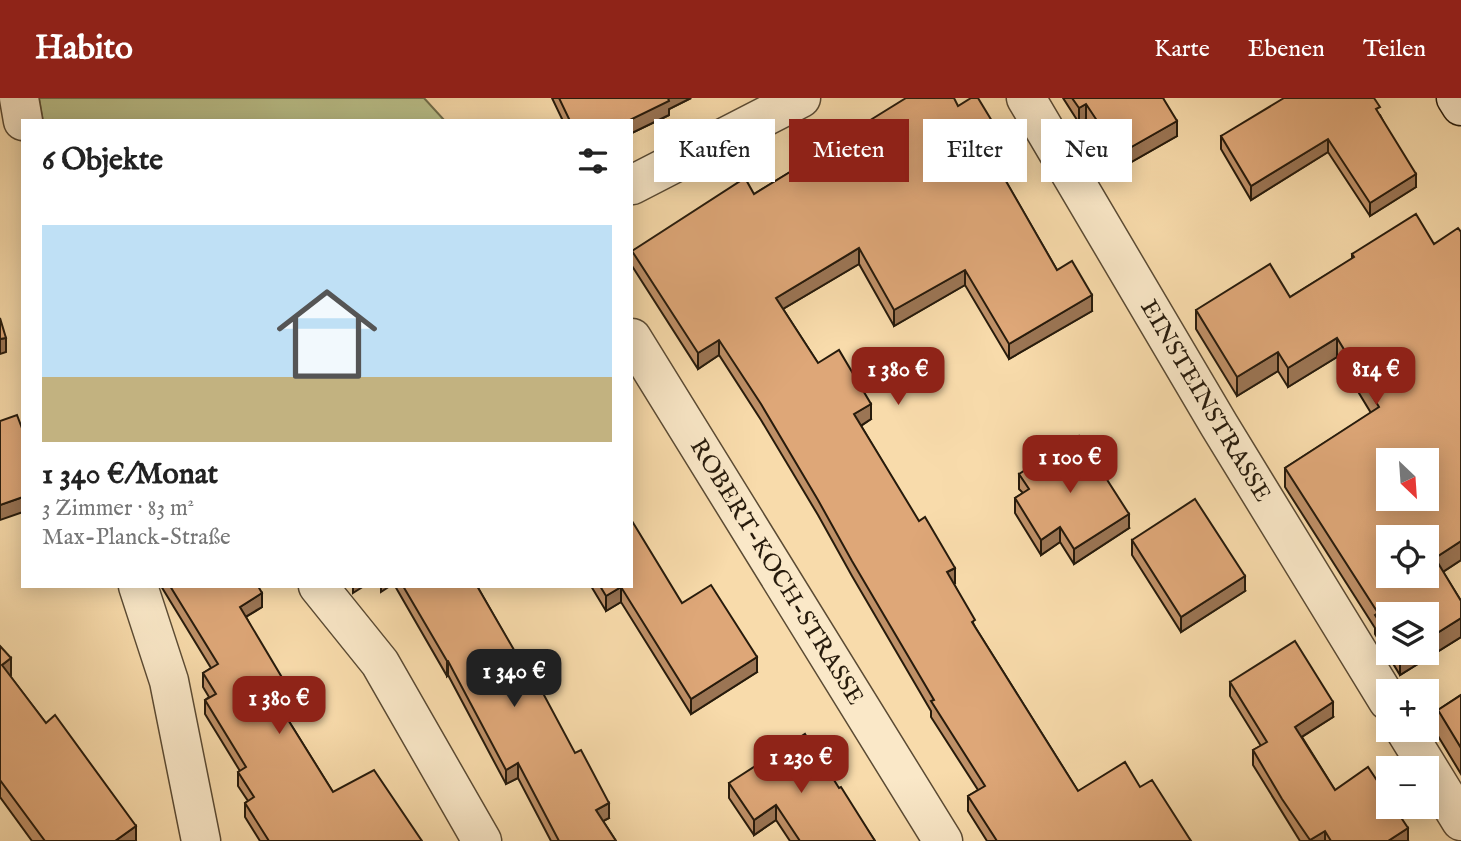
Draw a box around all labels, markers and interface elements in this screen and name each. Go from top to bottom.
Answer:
text: Habito [35,28,133,70]
text: Karte [1154,34,1210,65]
text: Ebenen [1248,34,1325,65]
text: Teilen [1363,34,1426,65]
chip: Kaufen [654,119,775,182]
chip: Mieten [789,119,909,182]
chip: Filter [923,119,1027,182]
chip: Neu [1041,119,1132,182]
text: 6 Objekte [42,142,163,180]
icon: filters [574,142,612,180]
icon: home [264,271,390,397]
street label: EINSTEINSTRASSE [1133,294,1278,508]
pin: 1 380 € [833,348,963,407]
pin: 814 € [1327,348,1425,407]
text: 1 380 € [868,355,929,384]
text: 814 € [1352,355,1400,384]
street label: ROBERT-KOCH-STRASSE [683,433,871,711]
pin: 1 100 € [1005,436,1135,495]
text: 1 100 € [1038,443,1102,472]
north arrow [1376,448,1438,511]
map controls [1376,448,1439,819]
text: 1 340 €/Monat [42,456,218,494]
text: 3 Zimmer · 83 m² [42,494,194,523]
text: Max-Planck-Straße [42,523,231,552]
button: locate [1376,525,1439,588]
button: layers [1376,602,1439,665]
pin: 1 340 € [449,650,579,709]
text: 1 340 € [482,657,546,686]
pin: 1 380 € [214,676,344,736]
button: + [1376,679,1439,742]
text: 1 380 € [249,684,310,713]
pin: 1 230 € [736,736,866,795]
text: 1 230 € [770,743,832,772]
button: − [1376,756,1439,819]

